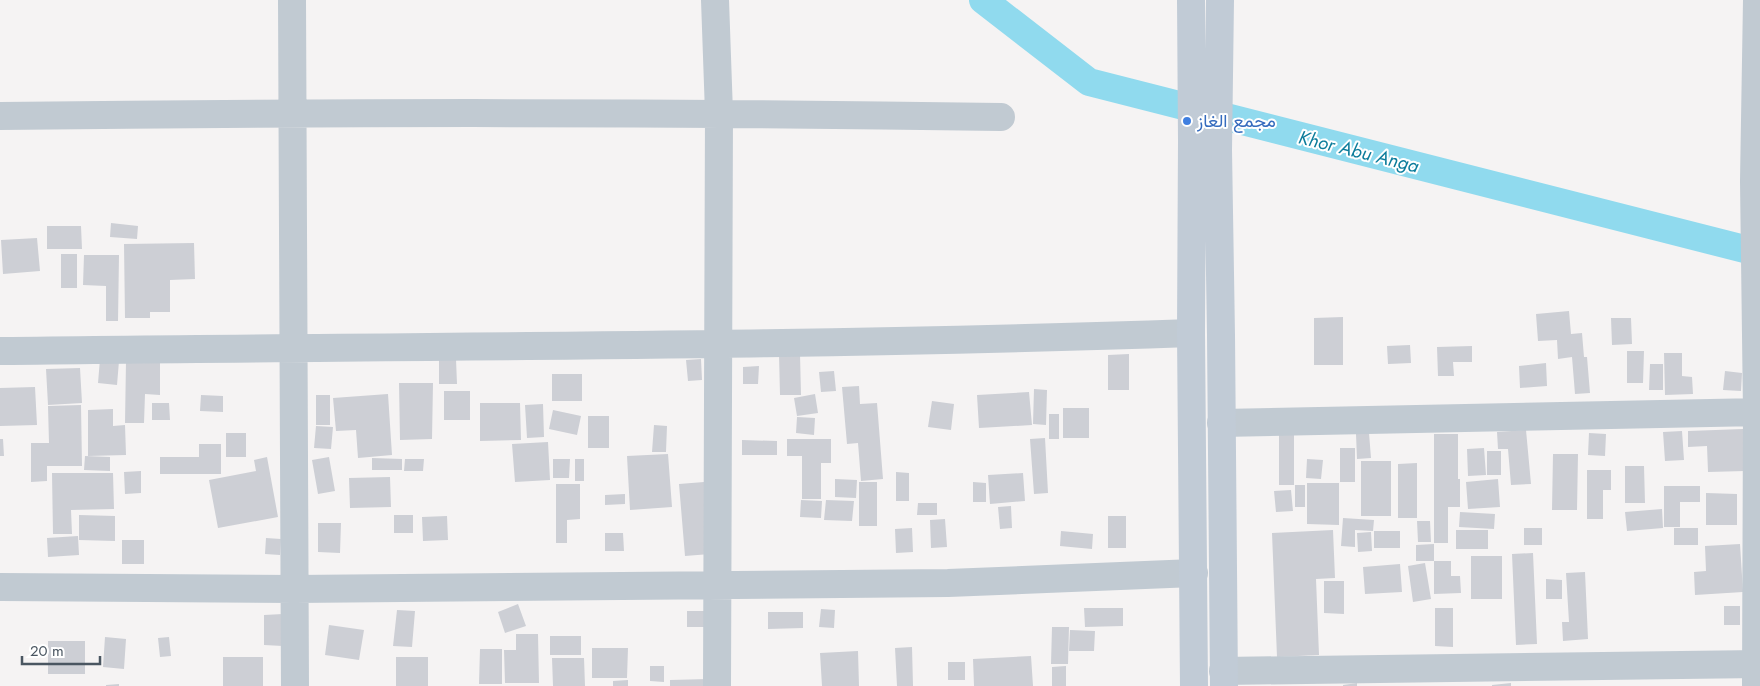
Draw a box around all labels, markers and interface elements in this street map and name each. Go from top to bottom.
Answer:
place label: مجمع الغاز [1196,108,1276,134]
marker: مجمع الغاز [1181,115,1193,127]
water label: Khor Abu Anga [1296,123,1422,180]
scale bar [22,634,100,666]
text: 20 m [30,640,64,662]

